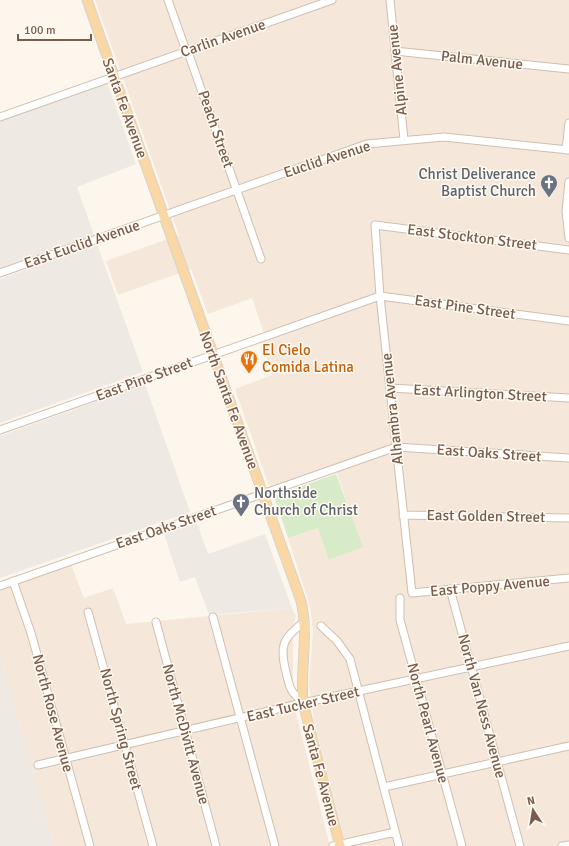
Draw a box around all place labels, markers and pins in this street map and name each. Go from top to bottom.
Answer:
place label: Christ Deliverance Baptist Church [419,165,536,200]
church icon: Christ Deliverance Baptist Church [539,173,559,198]
place label: El Cielo Comida Latina [262,341,354,376]
restaurant icon: El Cielo Comida Latina [239,349,259,374]
place label: Northside Church of Christ [254,484,358,519]
church icon: Northside Church of Christ [231,492,251,517]

